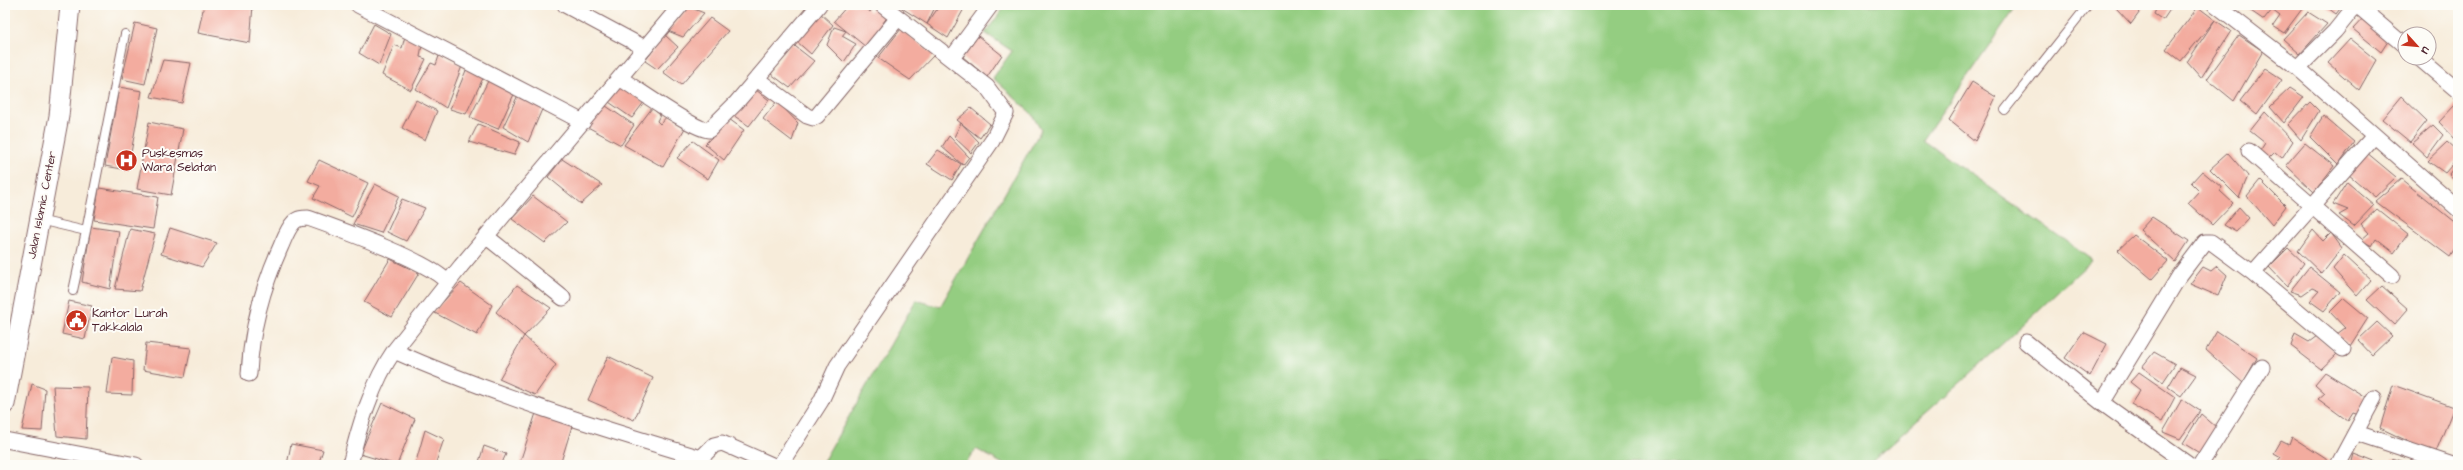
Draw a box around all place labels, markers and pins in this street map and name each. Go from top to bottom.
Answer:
place label: Puskesmas Wara Selatan [142,145,216,176]
hospital icon: Puskesmas Wara Selatan [114,147,140,173]
place label: Kantor Lurah Takkalala [92,305,168,336]
public building icon: Kantor Lurah Takkalala [64,307,90,333]

